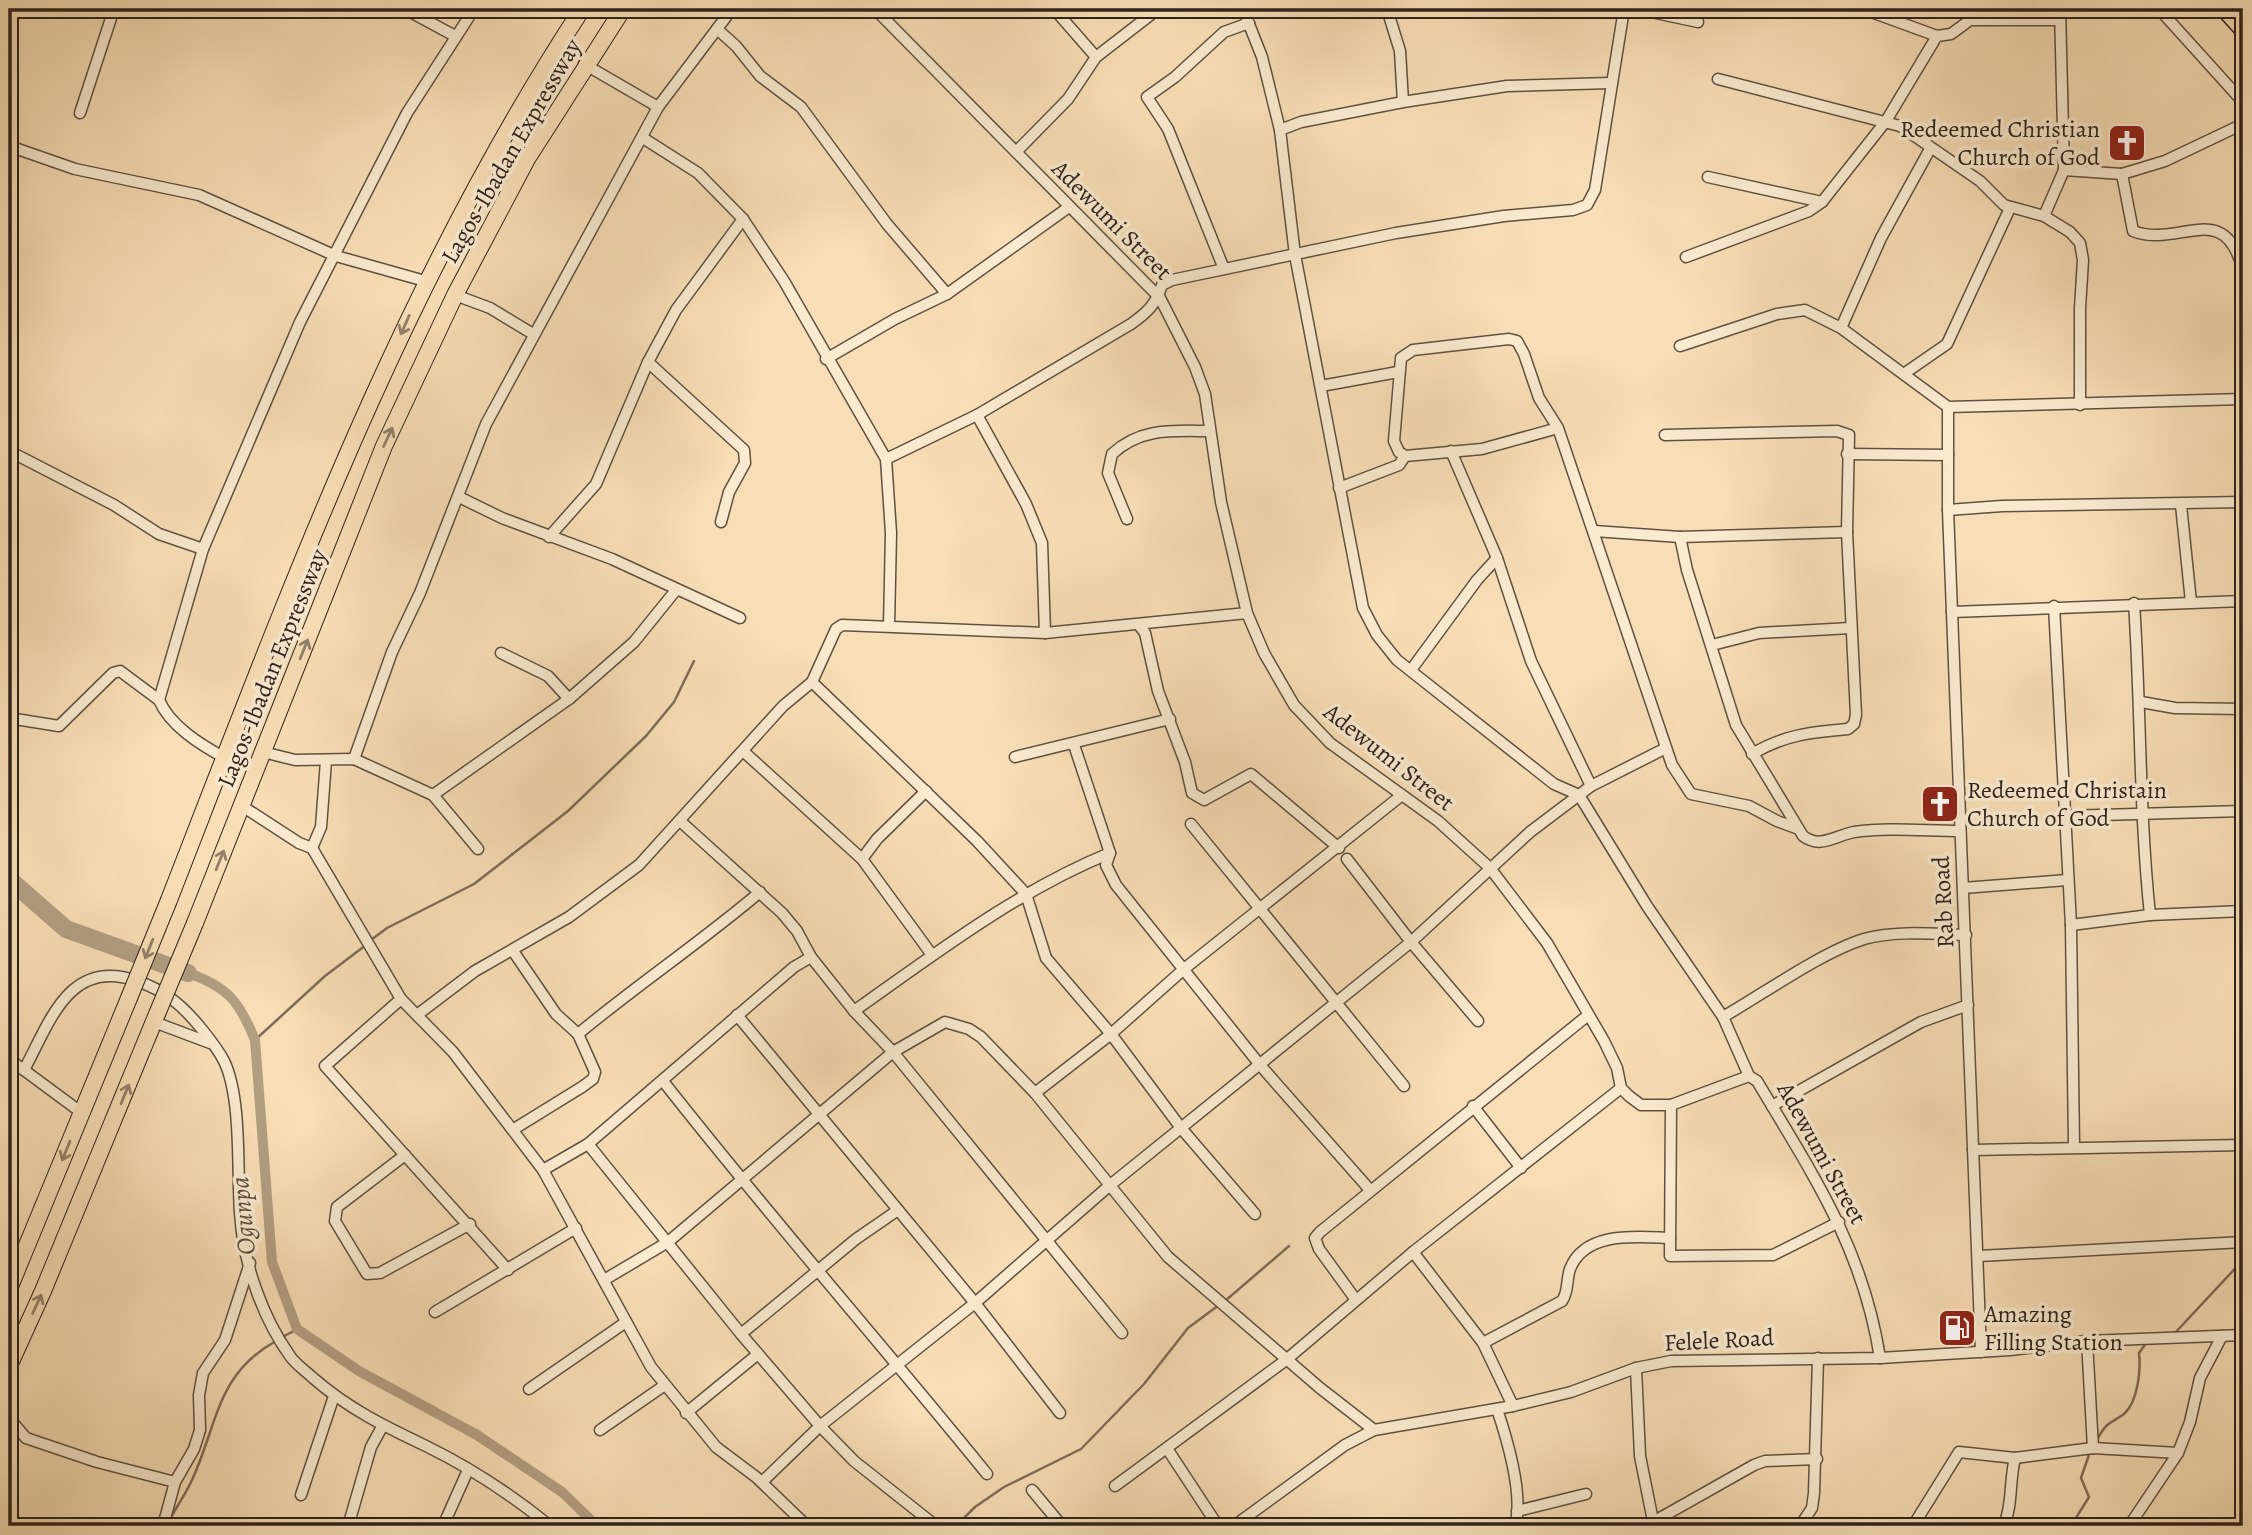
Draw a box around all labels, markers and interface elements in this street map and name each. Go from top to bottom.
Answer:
street label: Lagos-Ibadan Expressway [433,32,589,269]
place label: Redeemed Christian Church of God [1900,113,2100,173]
church icon: Redeemed Christian Church of God [2106,122,2148,164]
street label: Adewumi Street [1044,152,1179,287]
one-way arrow [398,314,411,335]
one-way arrow [382,427,395,448]
street label: Lagos-Ibadan Expressway [209,544,335,792]
one-way arrow [298,638,311,660]
street label: Adewumi Street [1316,695,1461,818]
place label: Redeemed Christain Church of God [1967,774,2167,834]
church icon: Redeemed Christain Church of God [1919,783,1961,825]
one-way arrow [215,850,228,871]
street label: Rab Road [1925,855,1961,949]
one-way arrow [142,938,155,959]
street label: Adewumi Street [1769,1075,1874,1230]
one-way arrow [119,1083,132,1105]
one-way arrow [59,1140,72,1162]
water label: Ogunpa [222,1175,264,1257]
one-way arrow [31,1294,44,1315]
place label: Amazing Filling Station [1983,1298,2123,1358]
fuel station icon: Amazing Filling Station [1936,1307,1978,1349]
street label: Felele Road [1663,1321,1775,1359]

